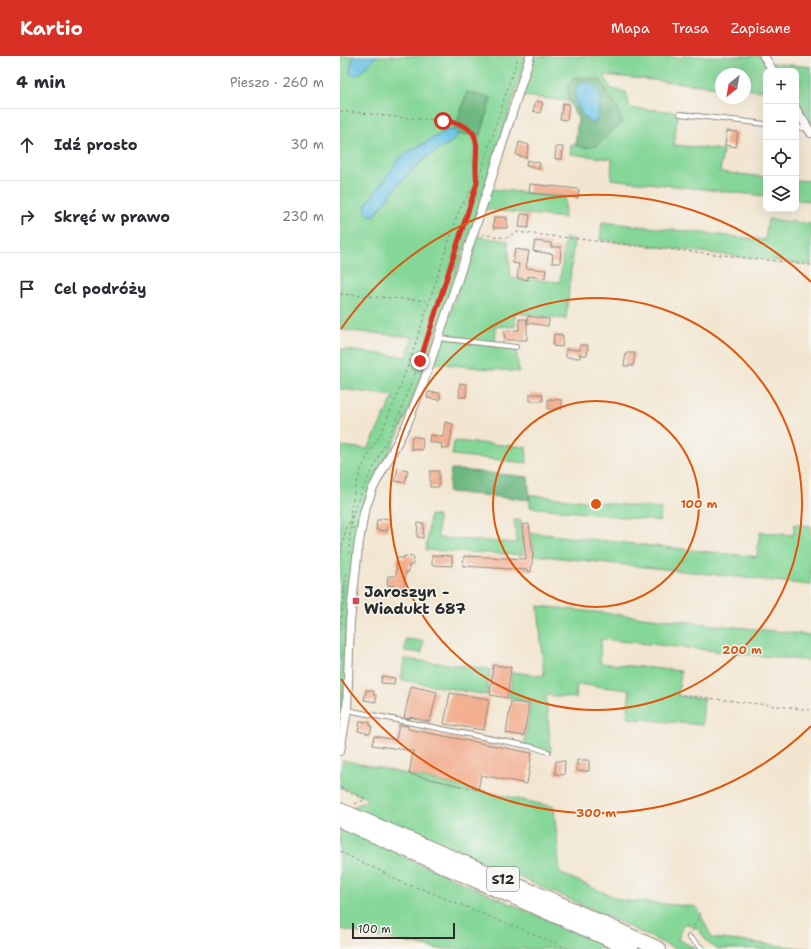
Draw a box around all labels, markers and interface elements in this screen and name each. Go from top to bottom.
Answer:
text: Kartio [20,16,83,41]
text: Mapa [611,19,650,37]
text: Trasa [672,19,709,37]
text: Zapisane [731,19,791,37]
north arrow [715,68,751,104]
map controls [763,68,799,212]
button: + [763,68,799,104]
text: 4 min [16,71,66,93]
text: Pieszo · 260 m [230,74,324,91]
button: − [763,104,799,140]
route start [434,112,452,130]
icon: ahead [16,134,38,156]
text: Idź prosto [54,135,138,155]
text: 30 m [290,136,324,153]
button: locate [763,140,799,176]
button: layers [763,176,799,212]
icon: right [16,206,38,228]
text: Skręć w prawo [54,207,170,227]
text: 230 m [282,208,324,225]
icon: arrive [16,278,38,300]
text: Cel podróży [54,279,146,299]
route end [411,352,429,370]
text: 100 m [681,496,718,512]
centre of rings [589,497,603,511]
place label: Jaroszyn - Wiadukt 687 [364,582,466,619]
marker: Jaroszyn - Wiadukt 687 [351,596,361,606]
text: 200 m [722,642,762,658]
text: 300 m [576,805,616,821]
road number: S12 [487,867,519,891]
scale bar [352,921,455,940]
text: 100 m [358,922,391,937]

